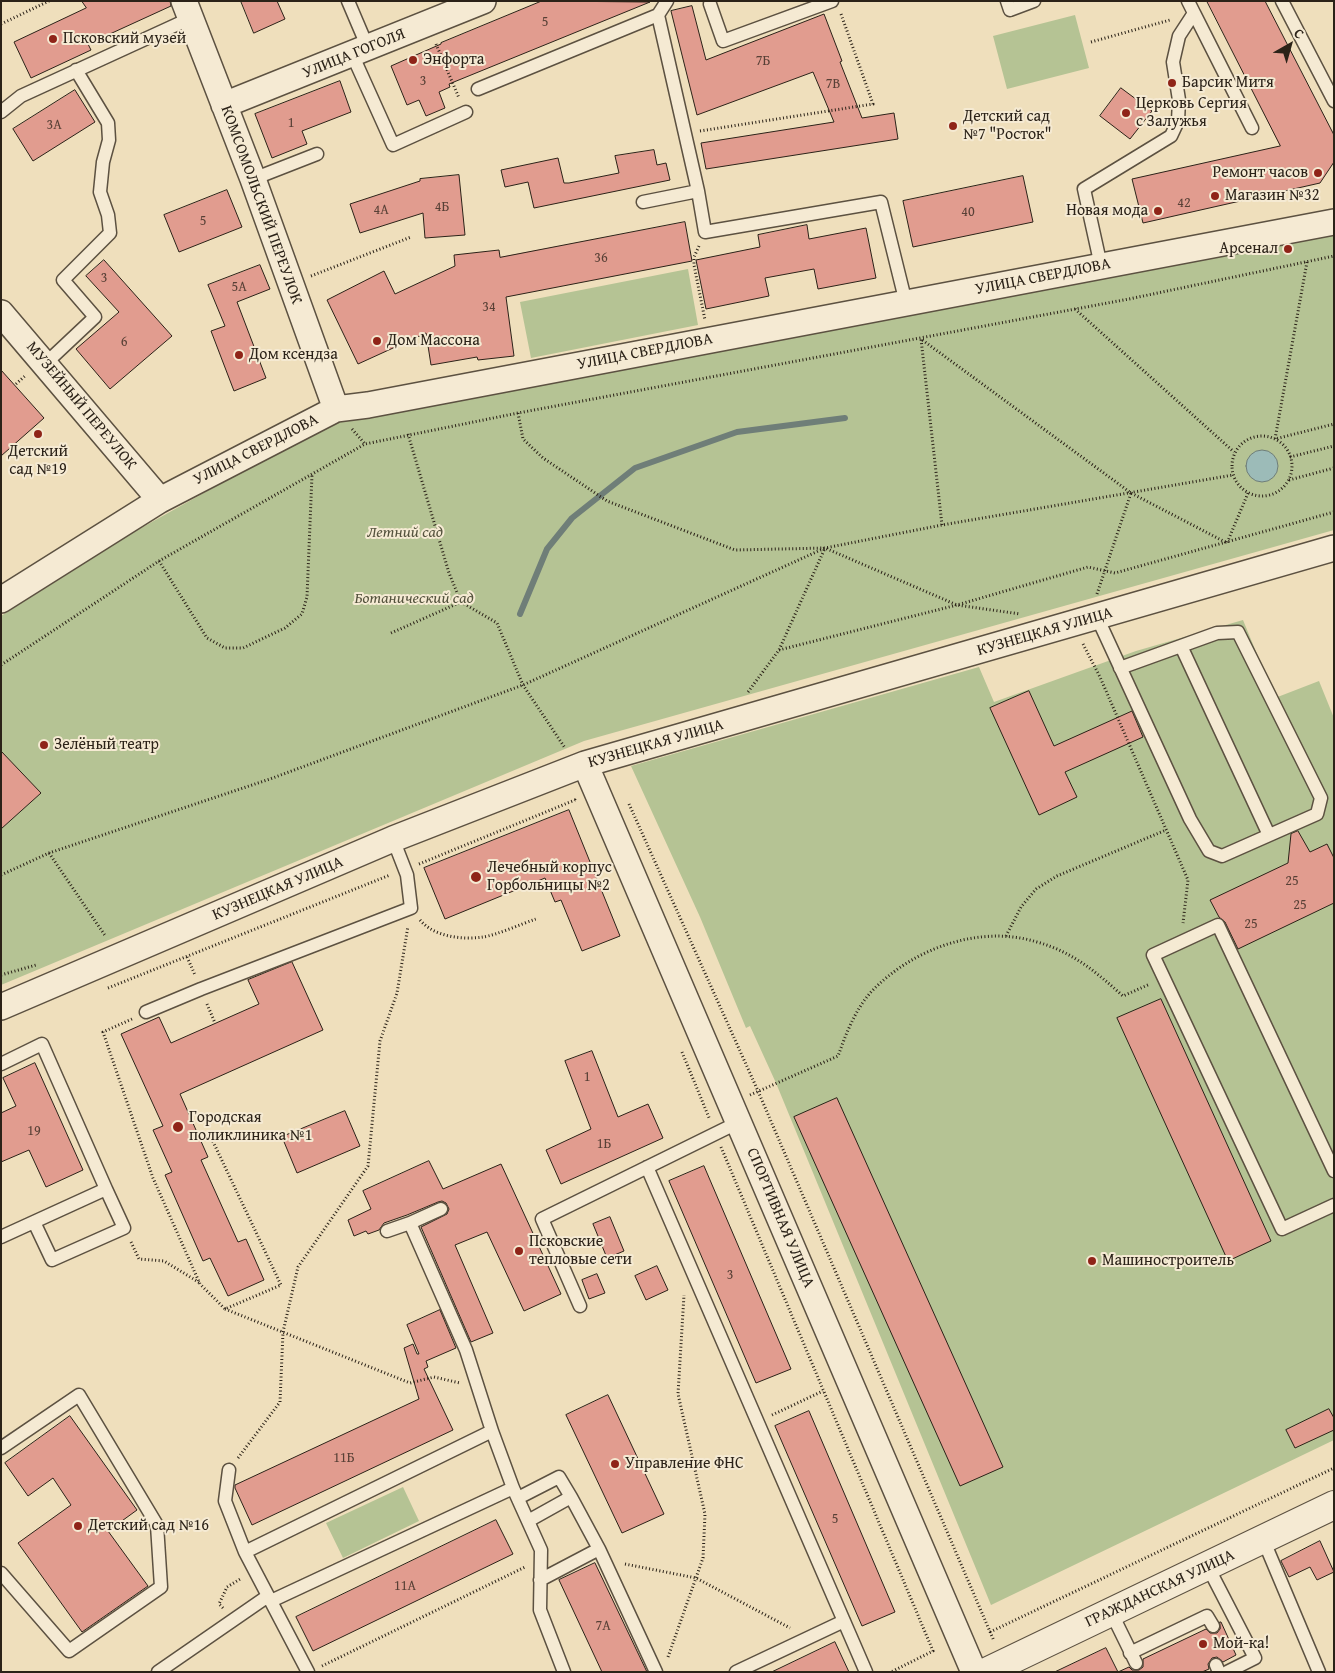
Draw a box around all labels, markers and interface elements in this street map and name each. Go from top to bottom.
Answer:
house number: 5 [542,14,548,30]
north arrow [1265,20,1315,70]
text: С [1290,23,1309,43]
street label: УЛИЦА ГОГОЛЯ [300,25,408,83]
place label: Псковский музей [63,29,186,49]
marker: Псковский музей [47,33,59,45]
place label: Энфорта [423,50,484,70]
house number: 7Б [756,53,770,69]
marker: Энфорта [407,54,419,66]
house number: 3 [420,73,426,89]
place label: Барсик Митя [1182,73,1274,93]
house number: 7В [826,76,840,92]
marker: Барсик Митя [1166,77,1178,89]
place label: Церковь Сергия с Залужья [1136,94,1247,132]
street label: КОМСОМОЛЬСКИЙ ПЕРЕУЛОК [216,103,306,307]
place label: Детский сад №7 "Росток" [963,107,1052,145]
marker: Церковь Сергия с Залужья [1120,107,1132,119]
house number: 1 [288,115,294,131]
house number: 3А [46,117,62,133]
marker: Детский сад №7 "Росток" [947,120,959,132]
place label: Ремонт часов [1213,163,1308,183]
marker: Ремонт часов [1312,167,1324,179]
place label: Магазин №32 [1225,186,1319,206]
marker: Магазин №32 [1209,190,1221,202]
house number: 42 [1177,195,1191,211]
house number: 4Б [435,199,449,215]
place label: Новая мода [1066,201,1148,221]
house number: 4А [373,202,389,218]
house number: 40 [961,204,975,220]
marker: Новая мода [1152,205,1164,217]
house number: 5 [200,213,206,229]
place label: Арсенал [1219,239,1278,259]
marker: Арсенал [1282,243,1294,255]
house number: 36 [594,250,608,266]
street label: УЛИЦА СВЕРДЛОВА [974,254,1112,300]
house number: 3 [101,270,107,286]
house number: 5А [231,279,247,295]
house number: 34 [482,299,496,315]
street label: УЛИЦА СВЕРДЛОВА [576,329,714,375]
place label: Дом Масcона [387,331,480,351]
house number: 6 [121,334,127,350]
marker: Дом Масcона [371,335,383,347]
street label: МУЗЕЙНЫЙ ПЕРЕУЛОК [22,338,140,474]
place label: Дом ксендза [249,345,338,365]
marker: Дом ксендза [233,349,245,361]
street label: УЛИЦА СВЕРДЛОВА [190,410,322,490]
marker: Детский сад №19 [32,428,44,440]
place label: Детский сад №19 [8,442,68,480]
park label: Летний сад [367,523,443,543]
park label: Ботанический сад [354,589,474,609]
street label: КУЗНЕЦКАЯ УЛИЦА [975,603,1115,661]
street label: КУЗНЕЦКАЯ УЛИЦА [586,715,726,773]
place label: Зелёный театр [54,735,159,755]
marker: Зелёный театр [38,739,50,751]
street label: КУЗНЕЦКАЯ УЛИЦА [210,853,346,925]
place label: Лечебный корпус Горбольницы №2 [487,858,612,896]
marker: Лечебный корпус Горбольницы №2 [469,870,483,884]
house number: 25 [1285,873,1299,889]
house number: 25 [1293,897,1307,913]
house number: 25 [1244,916,1258,932]
house number: 1 [584,1069,590,1085]
place label: Городская поликлиника №1 [189,1108,312,1146]
marker: Городская поликлиника №1 [171,1120,185,1134]
house number: 19 [27,1123,41,1139]
house number: 1Б [597,1136,611,1152]
street label: СПОРТИВНАЯ УЛИЦА [742,1145,818,1291]
place label: Псковские тепловые сети [529,1232,632,1270]
marker: Псковские тепловые сети [513,1245,525,1257]
place label: Машиностроитель [1102,1251,1234,1271]
marker: Машиностроитель [1086,1255,1098,1267]
house number: 3 [727,1267,733,1283]
house number: 11Б [333,1450,355,1466]
place label: Управление ФНС [625,1454,744,1474]
marker: Управление ФНС [609,1458,621,1470]
house number: 5 [832,1511,838,1527]
place label: Детский сад №16 [88,1516,209,1536]
marker: Детский сад №16 [72,1520,84,1532]
street label: ГРАЖДАНСКАЯ УЛИЦА [1082,1546,1238,1632]
house number: 11А [394,1578,416,1594]
house number: 7А [595,1618,611,1634]
place label: Мой-ка! [1213,1634,1269,1654]
marker: Мой-ка! [1197,1638,1209,1650]

